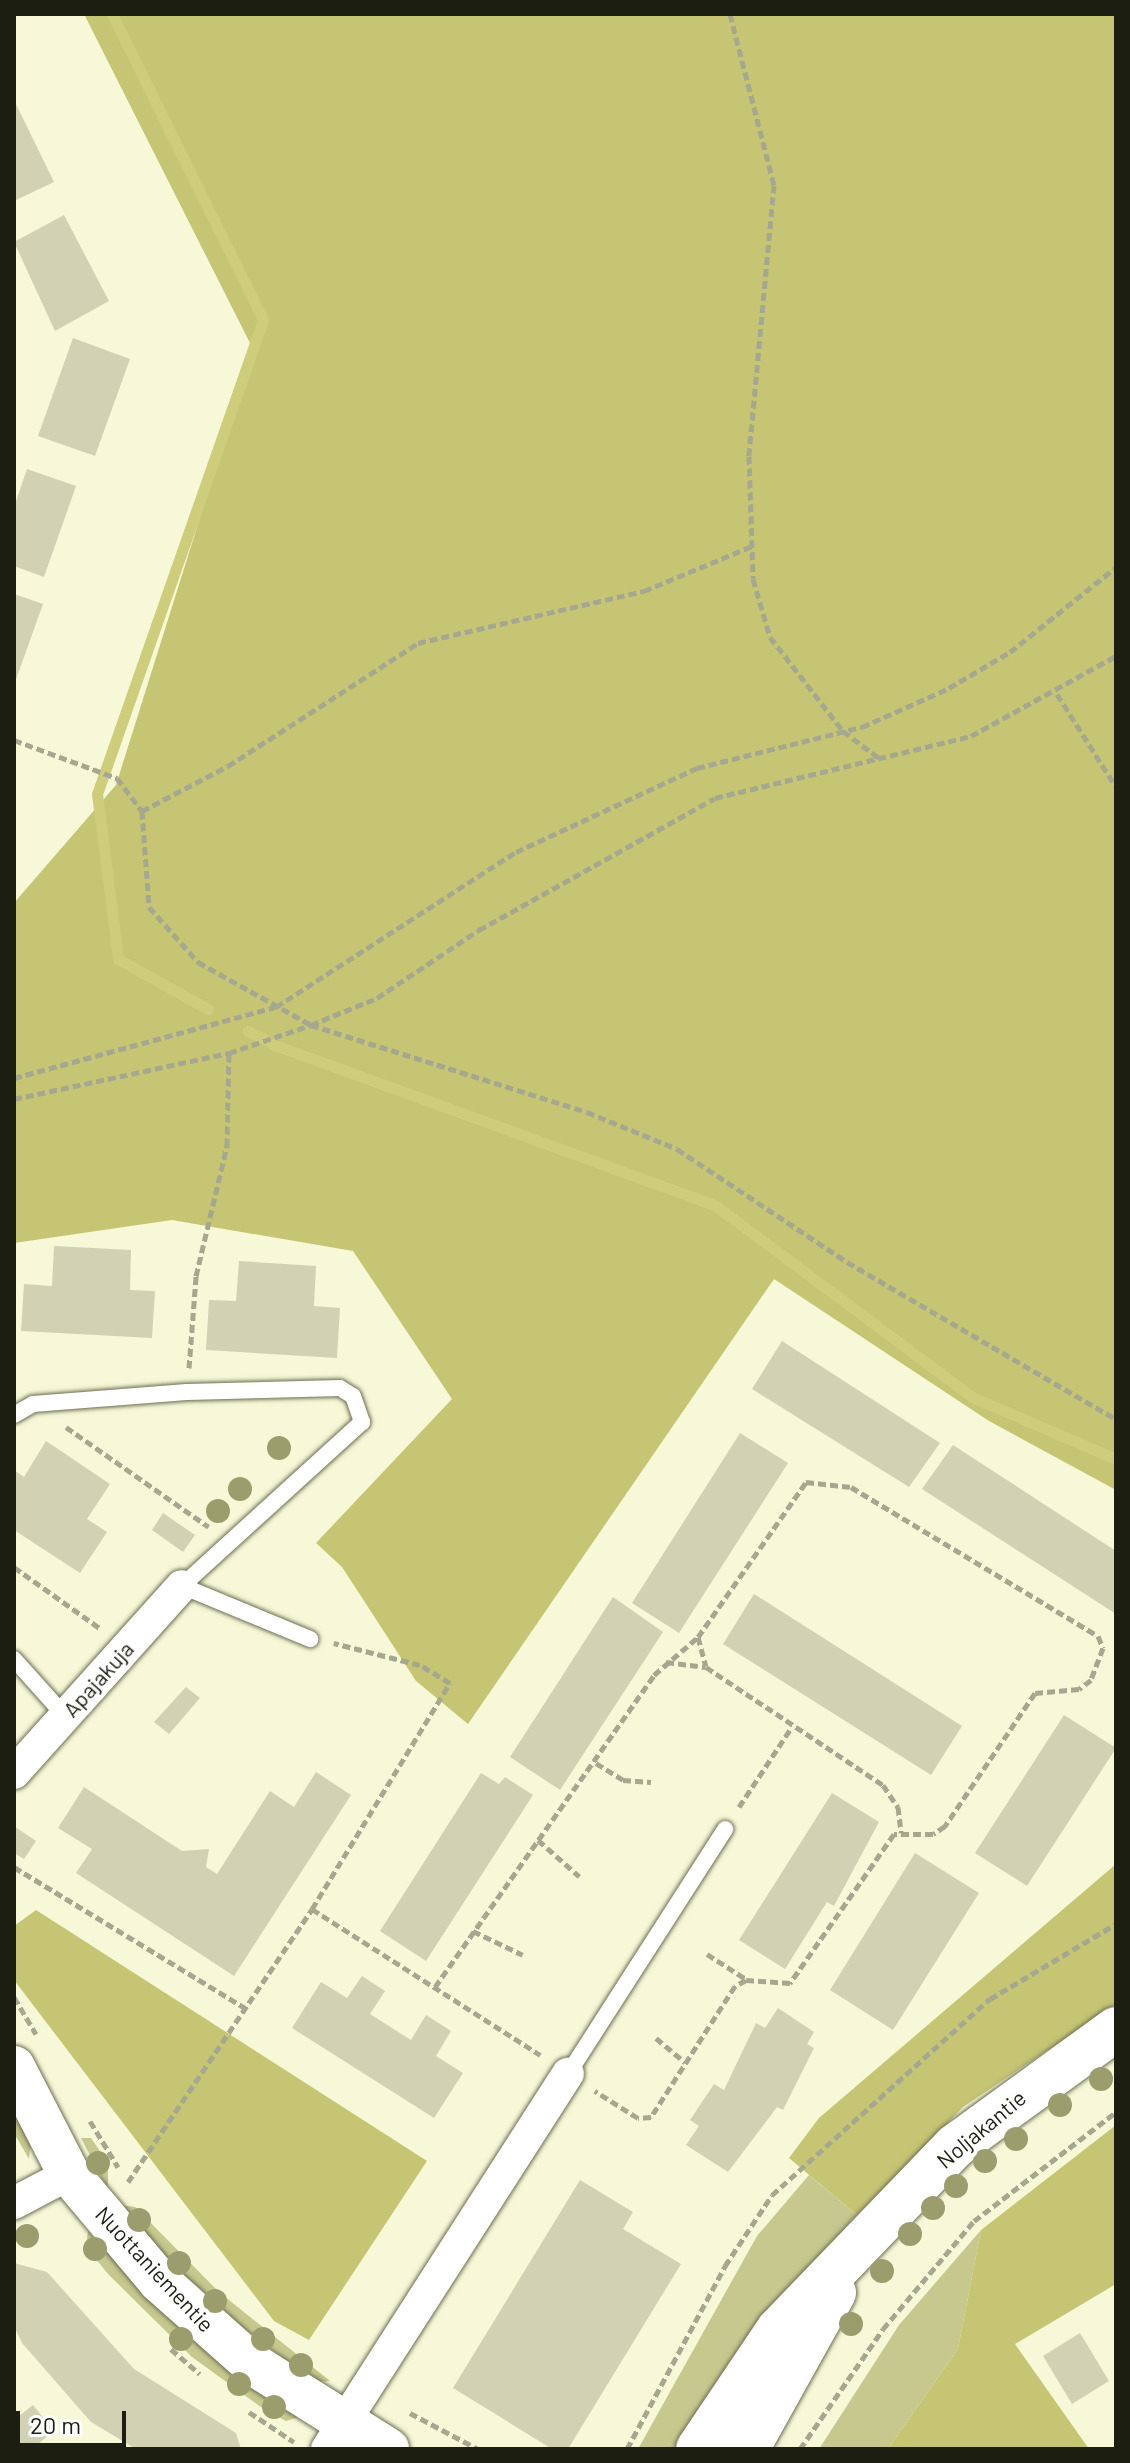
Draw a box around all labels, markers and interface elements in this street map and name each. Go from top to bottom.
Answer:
street label: Apajakuja [57,1636,139,1722]
street label: Noljakantie [931,2084,1031,2174]
street label: Nuottaniementie [90,2201,220,2337]
scale bar [20,2395,130,2445]
text: 20 m [30,2410,81,2439]

